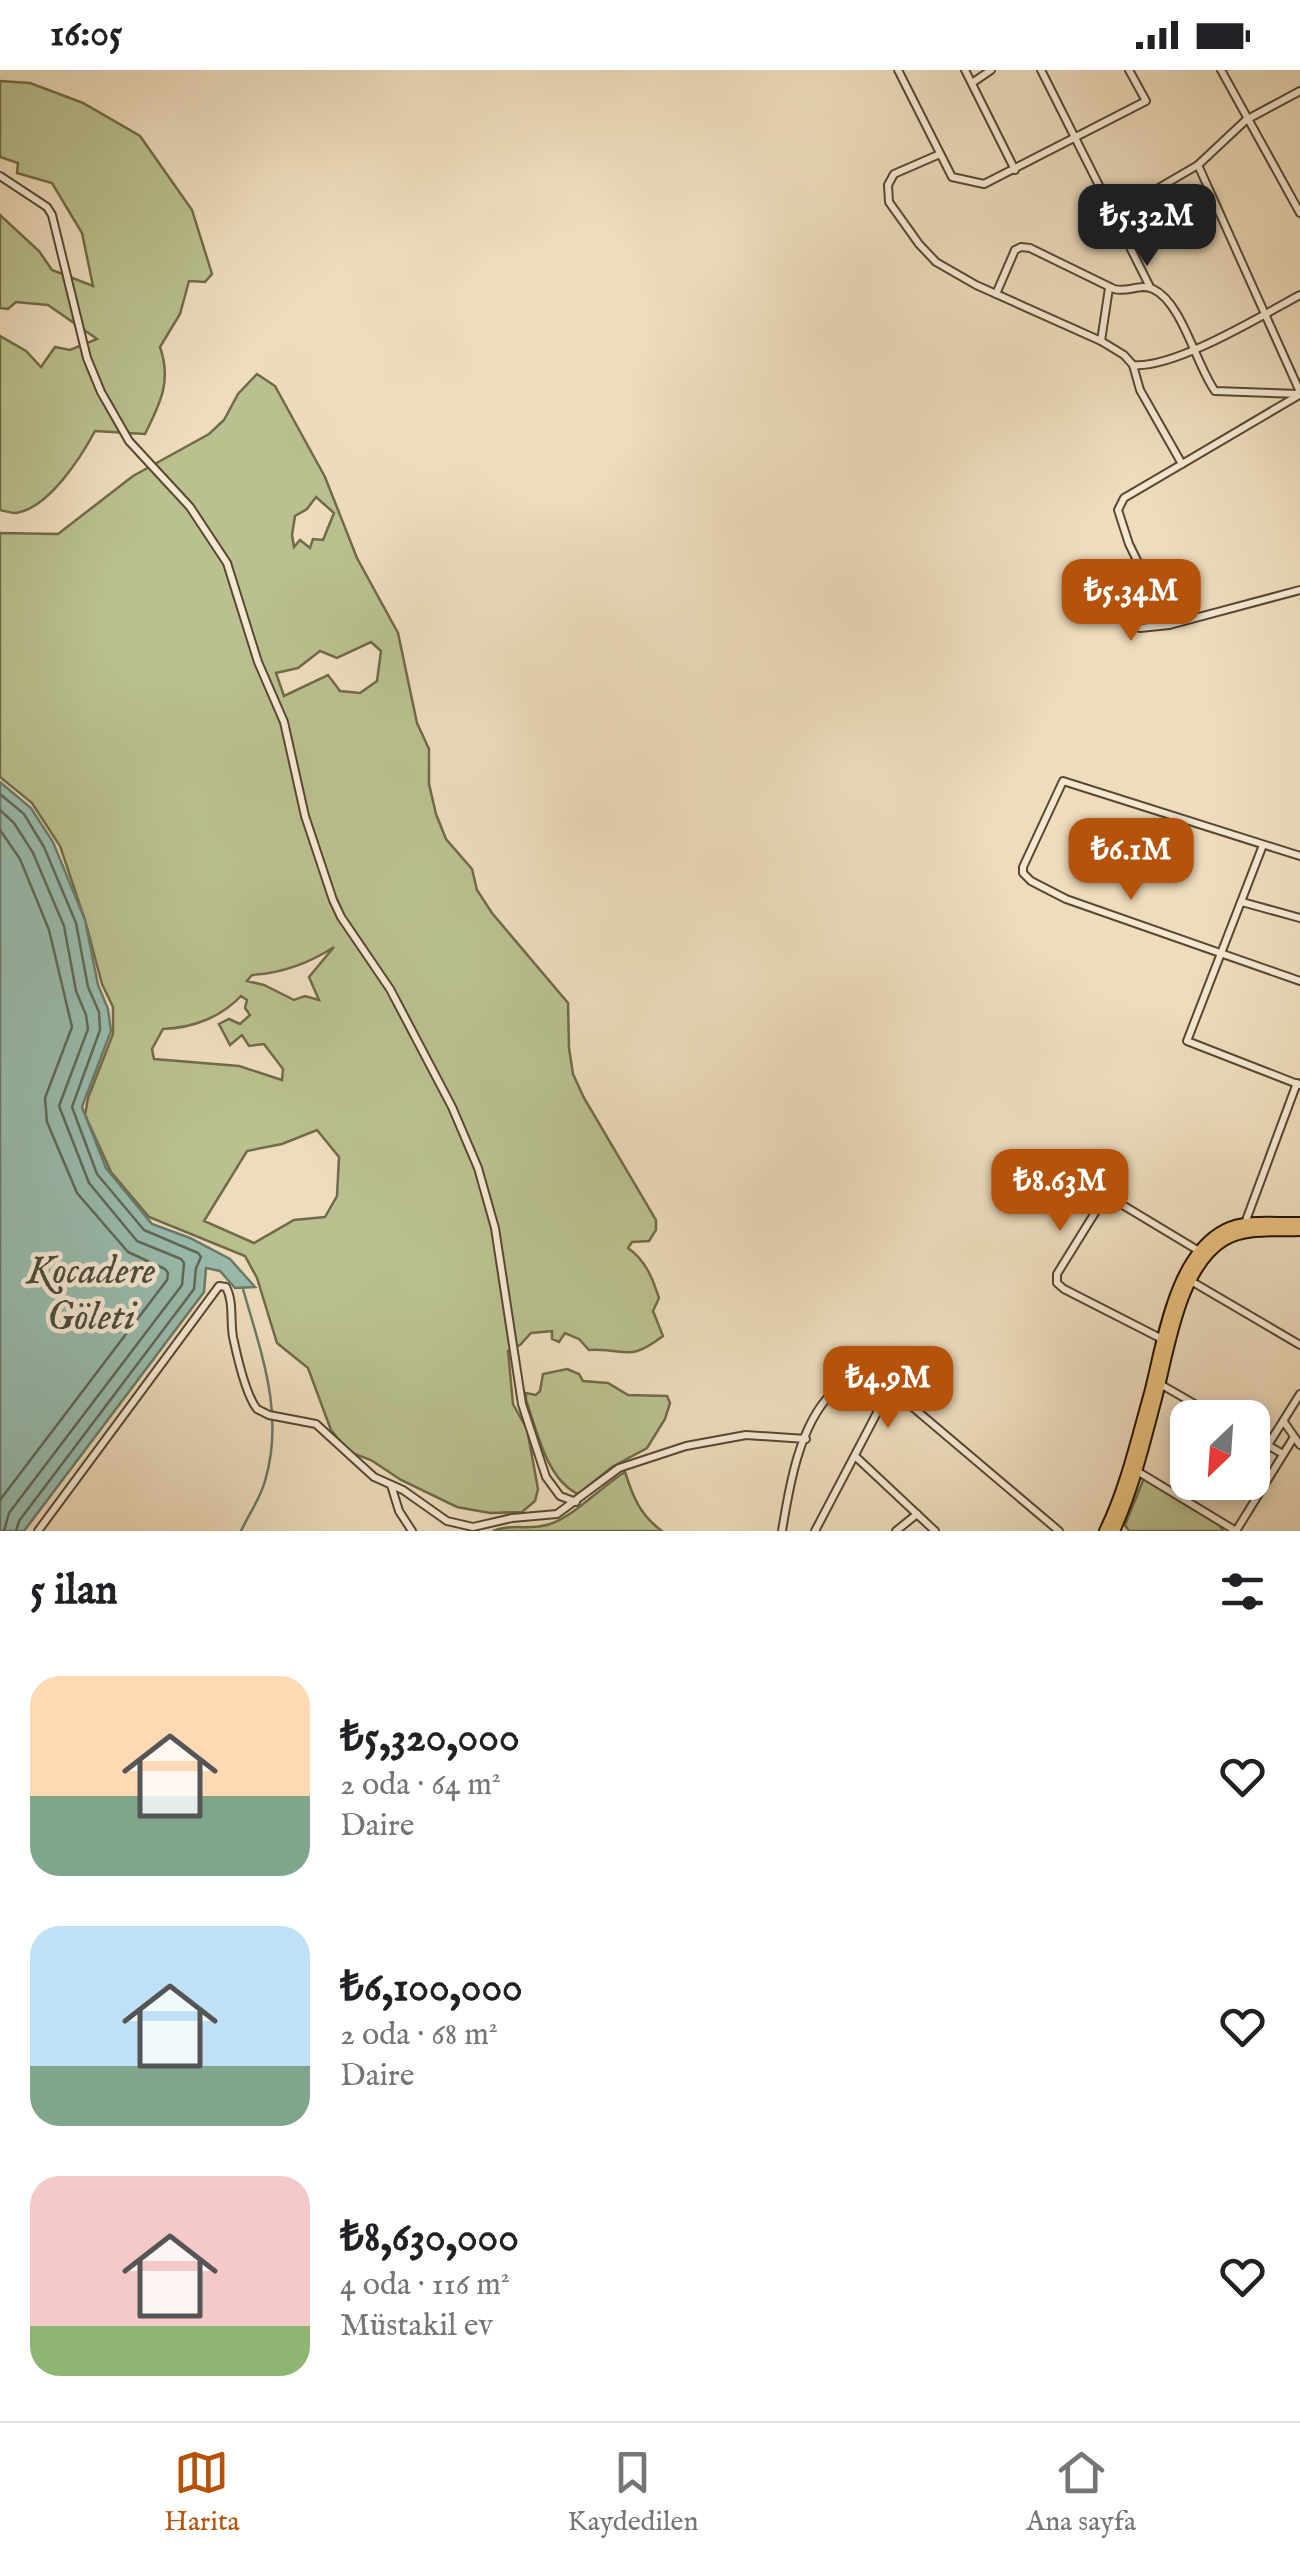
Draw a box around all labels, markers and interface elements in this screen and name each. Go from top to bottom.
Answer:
text: 16:05 [50,11,123,59]
pin: ₺5.32M [1066,184,1228,269]
text: ₺5.32M [1100,196,1194,237]
pin: ₺5.34M [1050,559,1212,644]
text: ₺5.34M [1084,571,1178,612]
pin: ₺6.1M [1061,818,1201,903]
text: ₺6.1M [1091,830,1171,871]
pin: ₺8.63M [979,1149,1141,1234]
text: ₺8.63M [1013,1161,1107,1202]
water label: Kocadere Göleti [25,1247,156,1344]
pin: ₺4.9M [818,1346,958,1431]
text: ₺4.9M [845,1358,931,1399]
north arrow [1170,1400,1270,1500]
map controls [1170,1400,1270,1500]
icon: filters [1215,1564,1270,1619]
text: 5 ilan [30,1565,118,1618]
text: ₺5,320,000 [340,1712,520,1765]
icon: home [110,1716,230,1836]
icon: heart [1215,1749,1270,1804]
text: 2 oda · 64 m² [340,1765,501,1806]
text: Daire [340,1806,415,1847]
text: ₺6,100,000 [340,1962,523,2015]
icon: home [110,1966,230,2086]
icon: heart [1215,1999,1270,2054]
text: 2 oda · 68 m² [340,2015,498,2056]
text: Daire [340,2056,415,2097]
text: ₺8,630,000 [340,2212,519,2265]
icon: home [110,2216,230,2336]
icon: heart [1215,2249,1270,2304]
text: 4 oda · 116 m² [340,2265,510,2306]
text: Müstakil ev [340,2306,493,2347]
tab: Harita [164,2445,240,2540]
tab: Kaydedilen [568,2445,698,2540]
tab: Ana sayfa [1026,2445,1136,2540]

